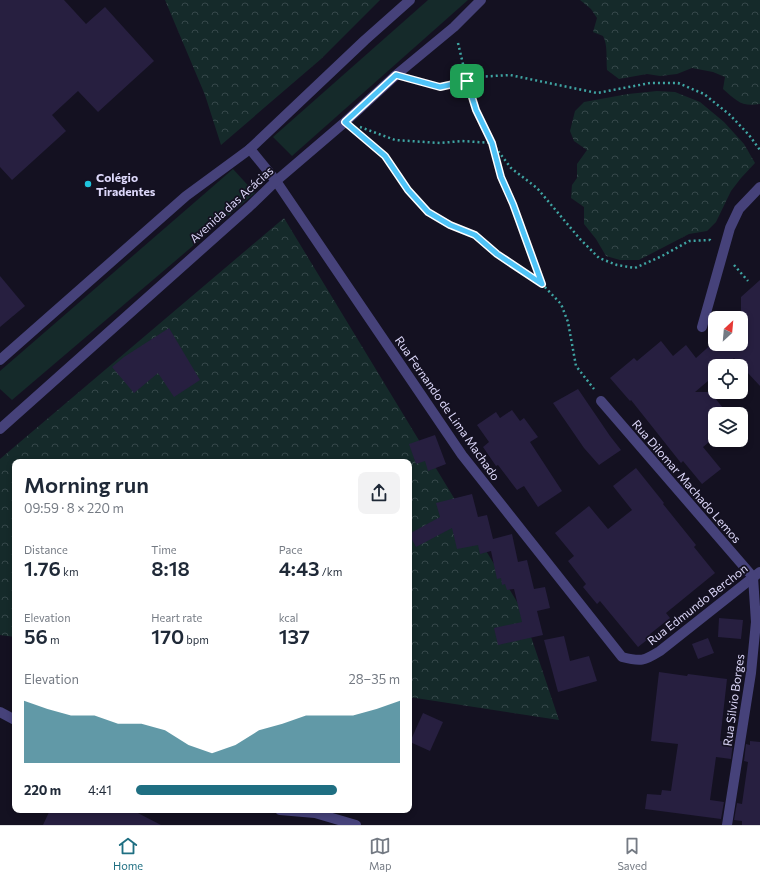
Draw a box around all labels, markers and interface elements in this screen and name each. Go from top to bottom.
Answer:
pin [450,64,484,98]
icon: arrive [456,70,478,92]
street label: Avenida das Acácias [186,163,276,245]
place label: Colégio Tiradentes [96,170,156,198]
marker: Colégio Tiradentes [83,179,93,189]
north arrow [708,311,748,351]
map controls [708,311,748,447]
street label: Rua Fernando de Lima Machado [393,333,503,483]
button: locate [708,359,748,399]
button: layers [708,407,748,447]
street label: Rua Dilomar Machado Lemos [630,417,744,545]
text: Morning run [24,471,149,498]
button: share [358,472,400,514]
text: 09:59 · 8 × 220 m [24,500,124,516]
text: Distance [24,543,68,556]
text: Time [151,543,177,556]
text: Pace [279,543,303,556]
text: 1.76 [24,556,61,580]
text: 8:18 [151,556,190,580]
text: 4:43 [279,556,320,580]
street label: Rua Edmundo Berchon [644,561,750,647]
text: km [61,565,78,578]
text: /km [320,565,342,578]
text: Elevation [24,611,70,624]
text: Heart rate [151,611,202,624]
text: kcal [279,611,298,624]
text: 56 [24,624,48,648]
text: 170 [151,624,184,648]
text: 137 [279,624,310,648]
text: m [48,633,60,646]
text: bpm [184,633,209,646]
street label: Rua Silvio Borges [720,653,746,747]
text: Elevation [24,671,79,687]
text: 28–35 m [349,671,400,687]
text: 220 m [24,782,61,798]
text: 4:41 [88,782,112,798]
tab: Home [113,835,143,872]
tab: Map [369,835,392,872]
tab: Saved [617,835,647,872]

